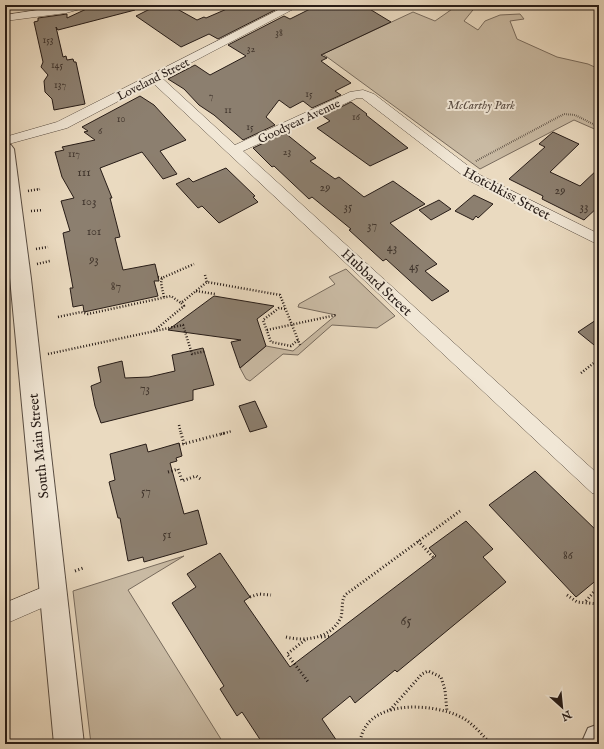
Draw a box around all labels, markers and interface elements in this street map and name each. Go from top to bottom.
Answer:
house number: 38 [275,27,283,40]
house number: 153 [42,34,54,47]
house number: 32 [247,43,256,56]
street label: Loveland Street [114,55,192,104]
house number: 145 [51,59,63,72]
house number: 137 [54,79,66,92]
house number: 15 [305,88,313,101]
house number: 7 [209,90,214,103]
street label: Goodyear Avenue [256,96,343,147]
park label: McCarthy Park [447,98,515,113]
house number: 11 [224,104,232,117]
house number: 16 [352,111,361,124]
house number: 10 [117,113,125,126]
house number: 15 [246,121,254,134]
house number: 6 [98,125,103,138]
house number: 23 [283,146,291,159]
house number: 117 [68,148,80,161]
street label: Hotchkiss Street [460,163,554,225]
house number: 111 [77,165,91,180]
house number: 29 [320,180,330,195]
house number: 29 [555,183,565,198]
house number: 103 [82,194,96,209]
house number: 35 [344,199,353,214]
house number: 33 [580,199,588,214]
house number: 37 [367,218,377,233]
house number: 101 [87,224,101,239]
house number: 43 [387,240,397,255]
street label: Hubbard Street [337,245,416,320]
house number: 93 [88,252,99,267]
house number: 45 [409,259,420,274]
house number: 87 [111,279,121,294]
house number: 73 [140,381,150,396]
street label: South Main Street [25,392,53,499]
house number: 57 [141,484,151,499]
house number: 51 [163,527,171,542]
house number: 86 [563,548,574,563]
house number: 65 [401,612,411,630]
north arrow [542,687,582,727]
text: N [558,706,574,724]

